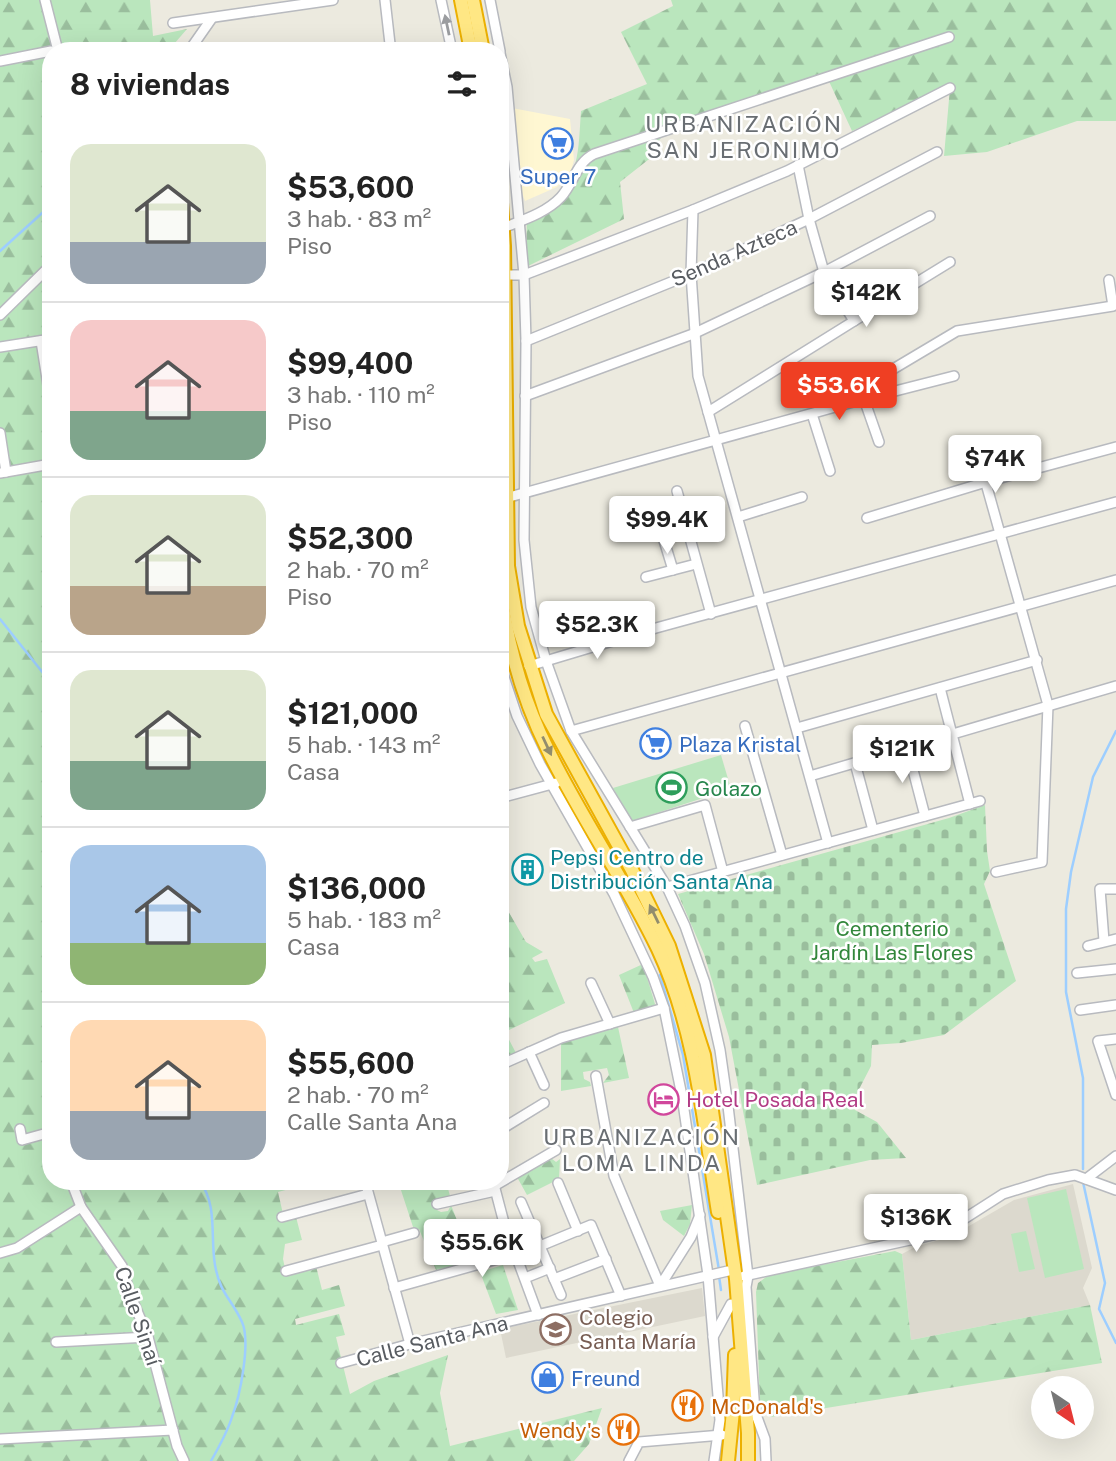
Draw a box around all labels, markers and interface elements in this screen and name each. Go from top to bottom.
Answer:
one-way arrow [441,14,452,36]
icon: filters [443,65,481,103]
text: 8 viviendas [70,66,230,102]
district label: URBANIZACIÓN SAN JERONIMO [645,110,843,163]
supermarket icon: Super 7 [541,127,575,161]
place label: Super 7 [520,164,596,189]
text: $53,600 [287,169,414,205]
icon: home [126,172,210,256]
text: 3 hab. · 83 m² [287,205,431,232]
street label: Senda Azteca [667,214,801,292]
text: Piso [287,232,332,259]
pin: $142K [817,270,915,329]
text: $142K [830,278,902,305]
text: $99,400 [287,345,413,381]
icon: home [126,348,210,432]
pin: $53.6K [782,362,896,422]
text: $53.6K [797,371,881,398]
text: 3 hab. · 110 m² [287,381,435,408]
text: Piso [287,408,332,435]
pin: $74K [954,435,1036,495]
text: $74K [964,444,1026,471]
pin: $99.4K [610,496,724,556]
text: $99.4K [625,505,709,532]
text: $52,300 [287,520,413,556]
icon: home [126,523,210,607]
text: 2 hab. · 70 m² [287,556,429,583]
text: Piso [287,583,332,610]
pin: $52.3K [540,602,654,661]
text: $52.3K [555,610,639,637]
text: $121,000 [287,695,418,731]
icon: home [126,698,210,782]
pin: $121K [853,726,951,785]
supermarket icon: Plaza Kristal [639,727,673,761]
text: 5 hab. · 143 m² [287,731,441,758]
place label: Plaza Kristal [679,732,801,757]
text: $121K [869,734,935,761]
one-way arrow [541,736,553,756]
text: Casa [287,758,340,785]
sports icon: Golazo [655,771,689,805]
place label: Golazo [695,776,762,801]
place label: Pepsi Centro de Distribución Santa Ana [550,845,773,894]
building icon: Pepsi Centro de Distribución Santa Ana [510,852,544,886]
text: $136,000 [287,870,426,906]
icon: home [126,873,210,957]
one-way arrow [649,904,660,924]
text: 5 hab. · 183 m² [287,906,441,933]
park label: Cementerio Jardín Las Flores [811,916,973,965]
text: Casa [287,933,340,960]
text: $55,600 [287,1045,415,1081]
icon: home [126,1048,210,1132]
text: 2 hab. · 70 m² [287,1081,429,1108]
hotel icon: Hotel Posada Real [646,1082,680,1116]
place label: Hotel Posada Real [686,1087,865,1112]
text: Calle Santa Ana [287,1108,457,1135]
district label: URBANIZACIÓN LOMA LINDA [543,1123,741,1176]
pin: $136K [867,1194,965,1254]
text: $136K [880,1203,952,1230]
pin: $55.6K [425,1220,539,1279]
text: $55.6K [440,1228,524,1255]
street label: Calle Sinaí [109,1263,167,1370]
place label: Colegio Santa María [579,1305,696,1354]
street label: Calle Santa Ana [354,1310,510,1372]
school or university icon: Colegio Santa María [539,1312,573,1346]
shop icon: Freund [531,1361,565,1395]
place label: Freund [571,1366,640,1391]
north arrow [1031,1376,1094,1438]
map controls [1031,1376,1094,1439]
restaurant icon: McDonald's [671,1389,705,1423]
place label: McDonald's [711,1394,823,1419]
restaurant icon: Wendy's [607,1413,641,1447]
place label: Wendy's [520,1418,601,1443]

